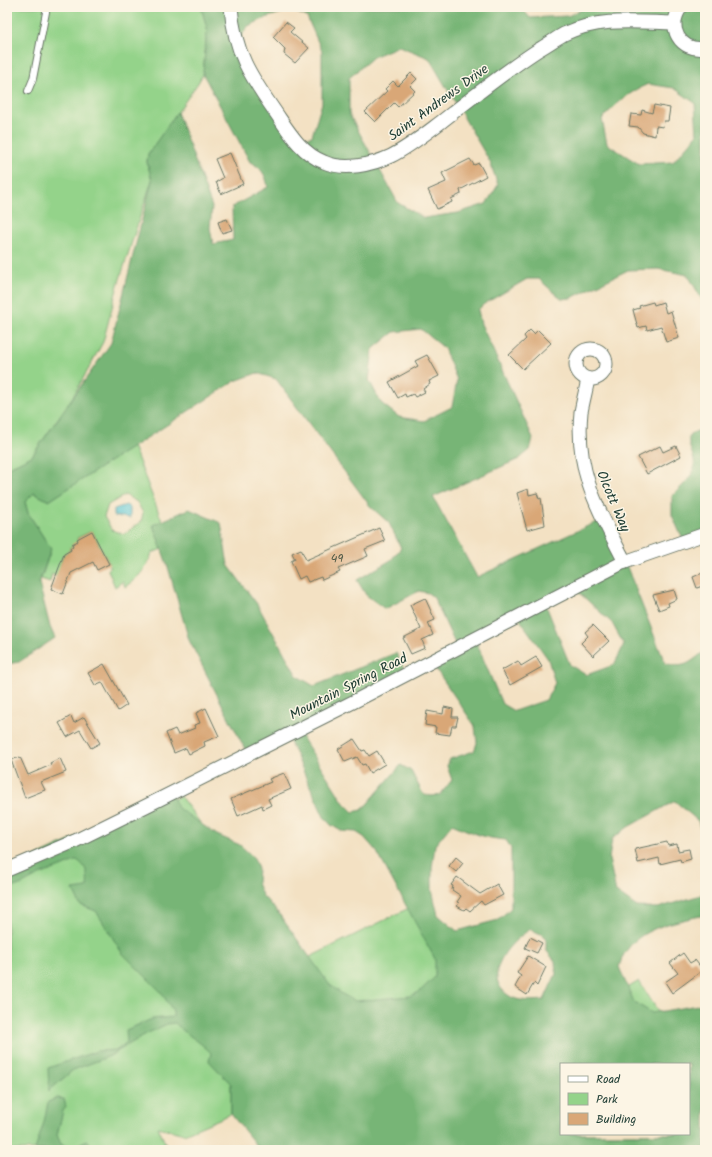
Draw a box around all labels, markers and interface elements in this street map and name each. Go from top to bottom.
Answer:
street label: Saint Andrews Drive [384,58,494,147]
street label: Olcott Way [590,467,636,536]
house number: 49 [331,549,343,568]
street label: Mountain Spring Road [286,647,412,726]
legend [560,1063,690,1135]
text: Road [596,1070,621,1089]
text: Park [596,1090,618,1109]
text: Building [596,1110,636,1129]

